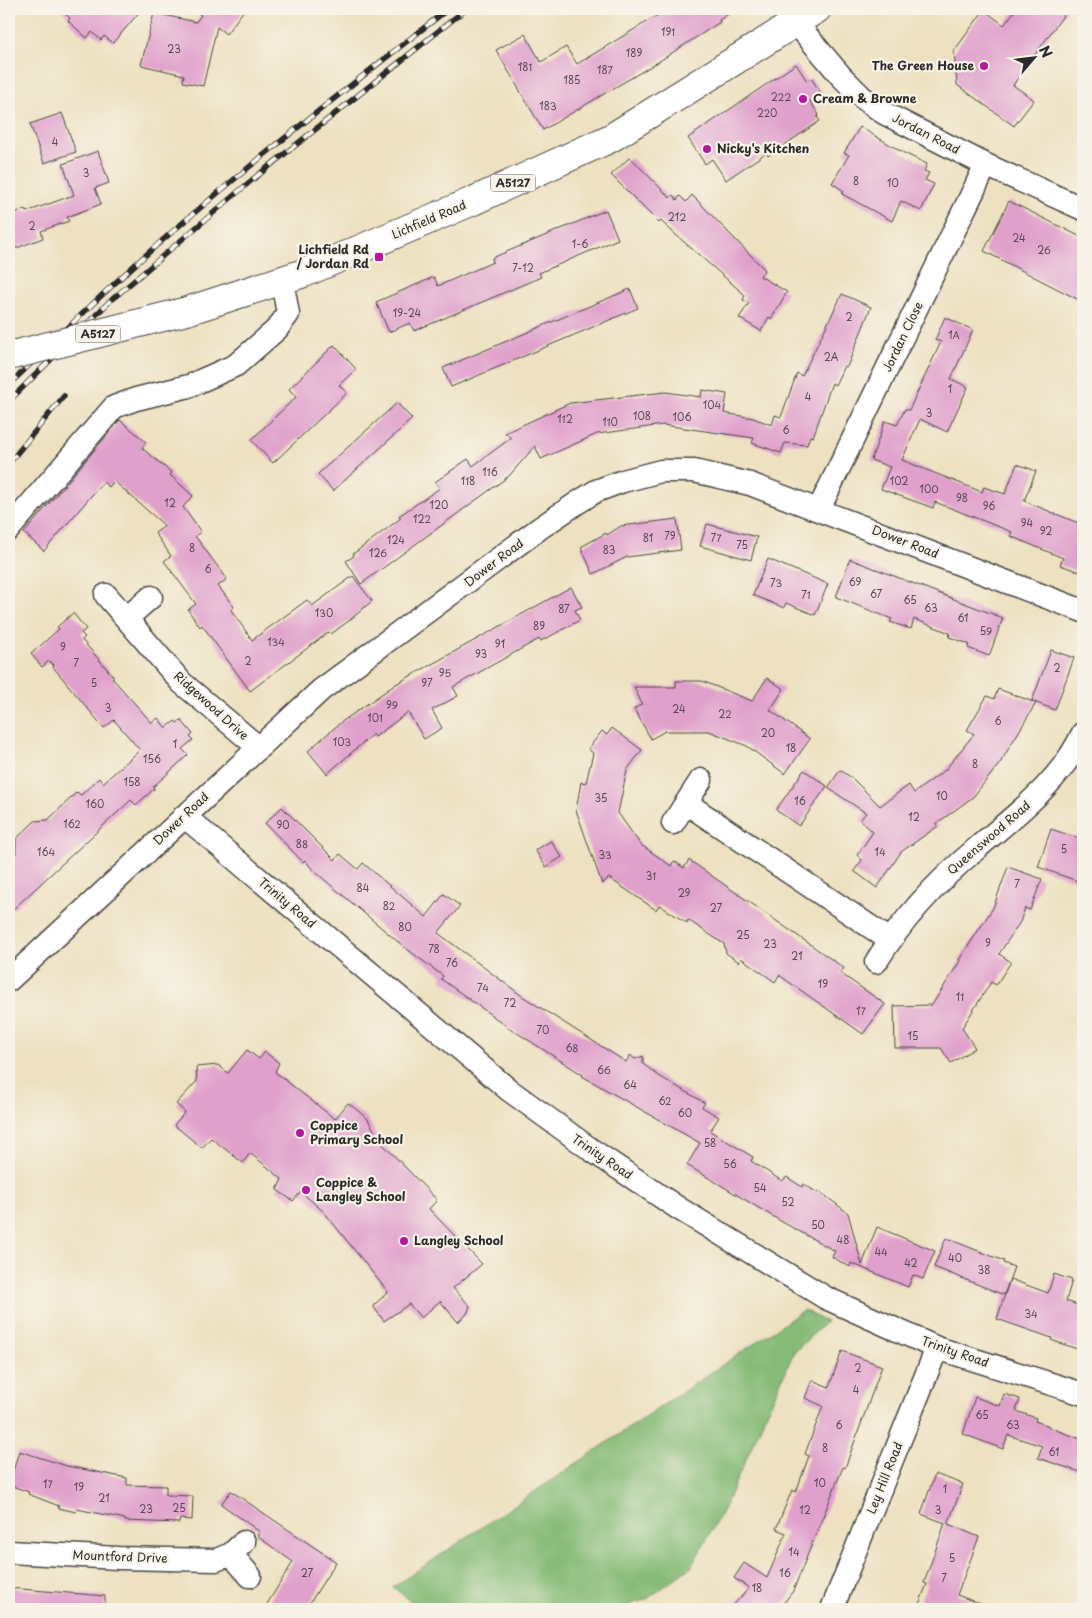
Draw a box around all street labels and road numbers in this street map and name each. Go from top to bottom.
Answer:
street label: Jordan Road [889,108,963,158]
road number: A5127 [490,174,536,192]
street label: Lichfield Road [388,195,469,243]
street label: Jordan Close [877,299,927,375]
road number: A5127 [76,326,120,342]
street label: Dower Road [869,520,942,562]
street label: Dower Road [460,534,527,591]
street label: Ridgewood Drive [170,667,253,744]
street label: Dower Road [148,788,212,849]
street label: Queenswood Road [943,796,1034,878]
street label: Trinity Road [255,873,320,932]
street label: Trinity Road [568,1129,637,1183]
street label: Trinity Road [919,1331,991,1371]
street label: Ley Hill Road [862,1439,907,1516]
street label: Mountford Drive [72,1545,168,1567]

